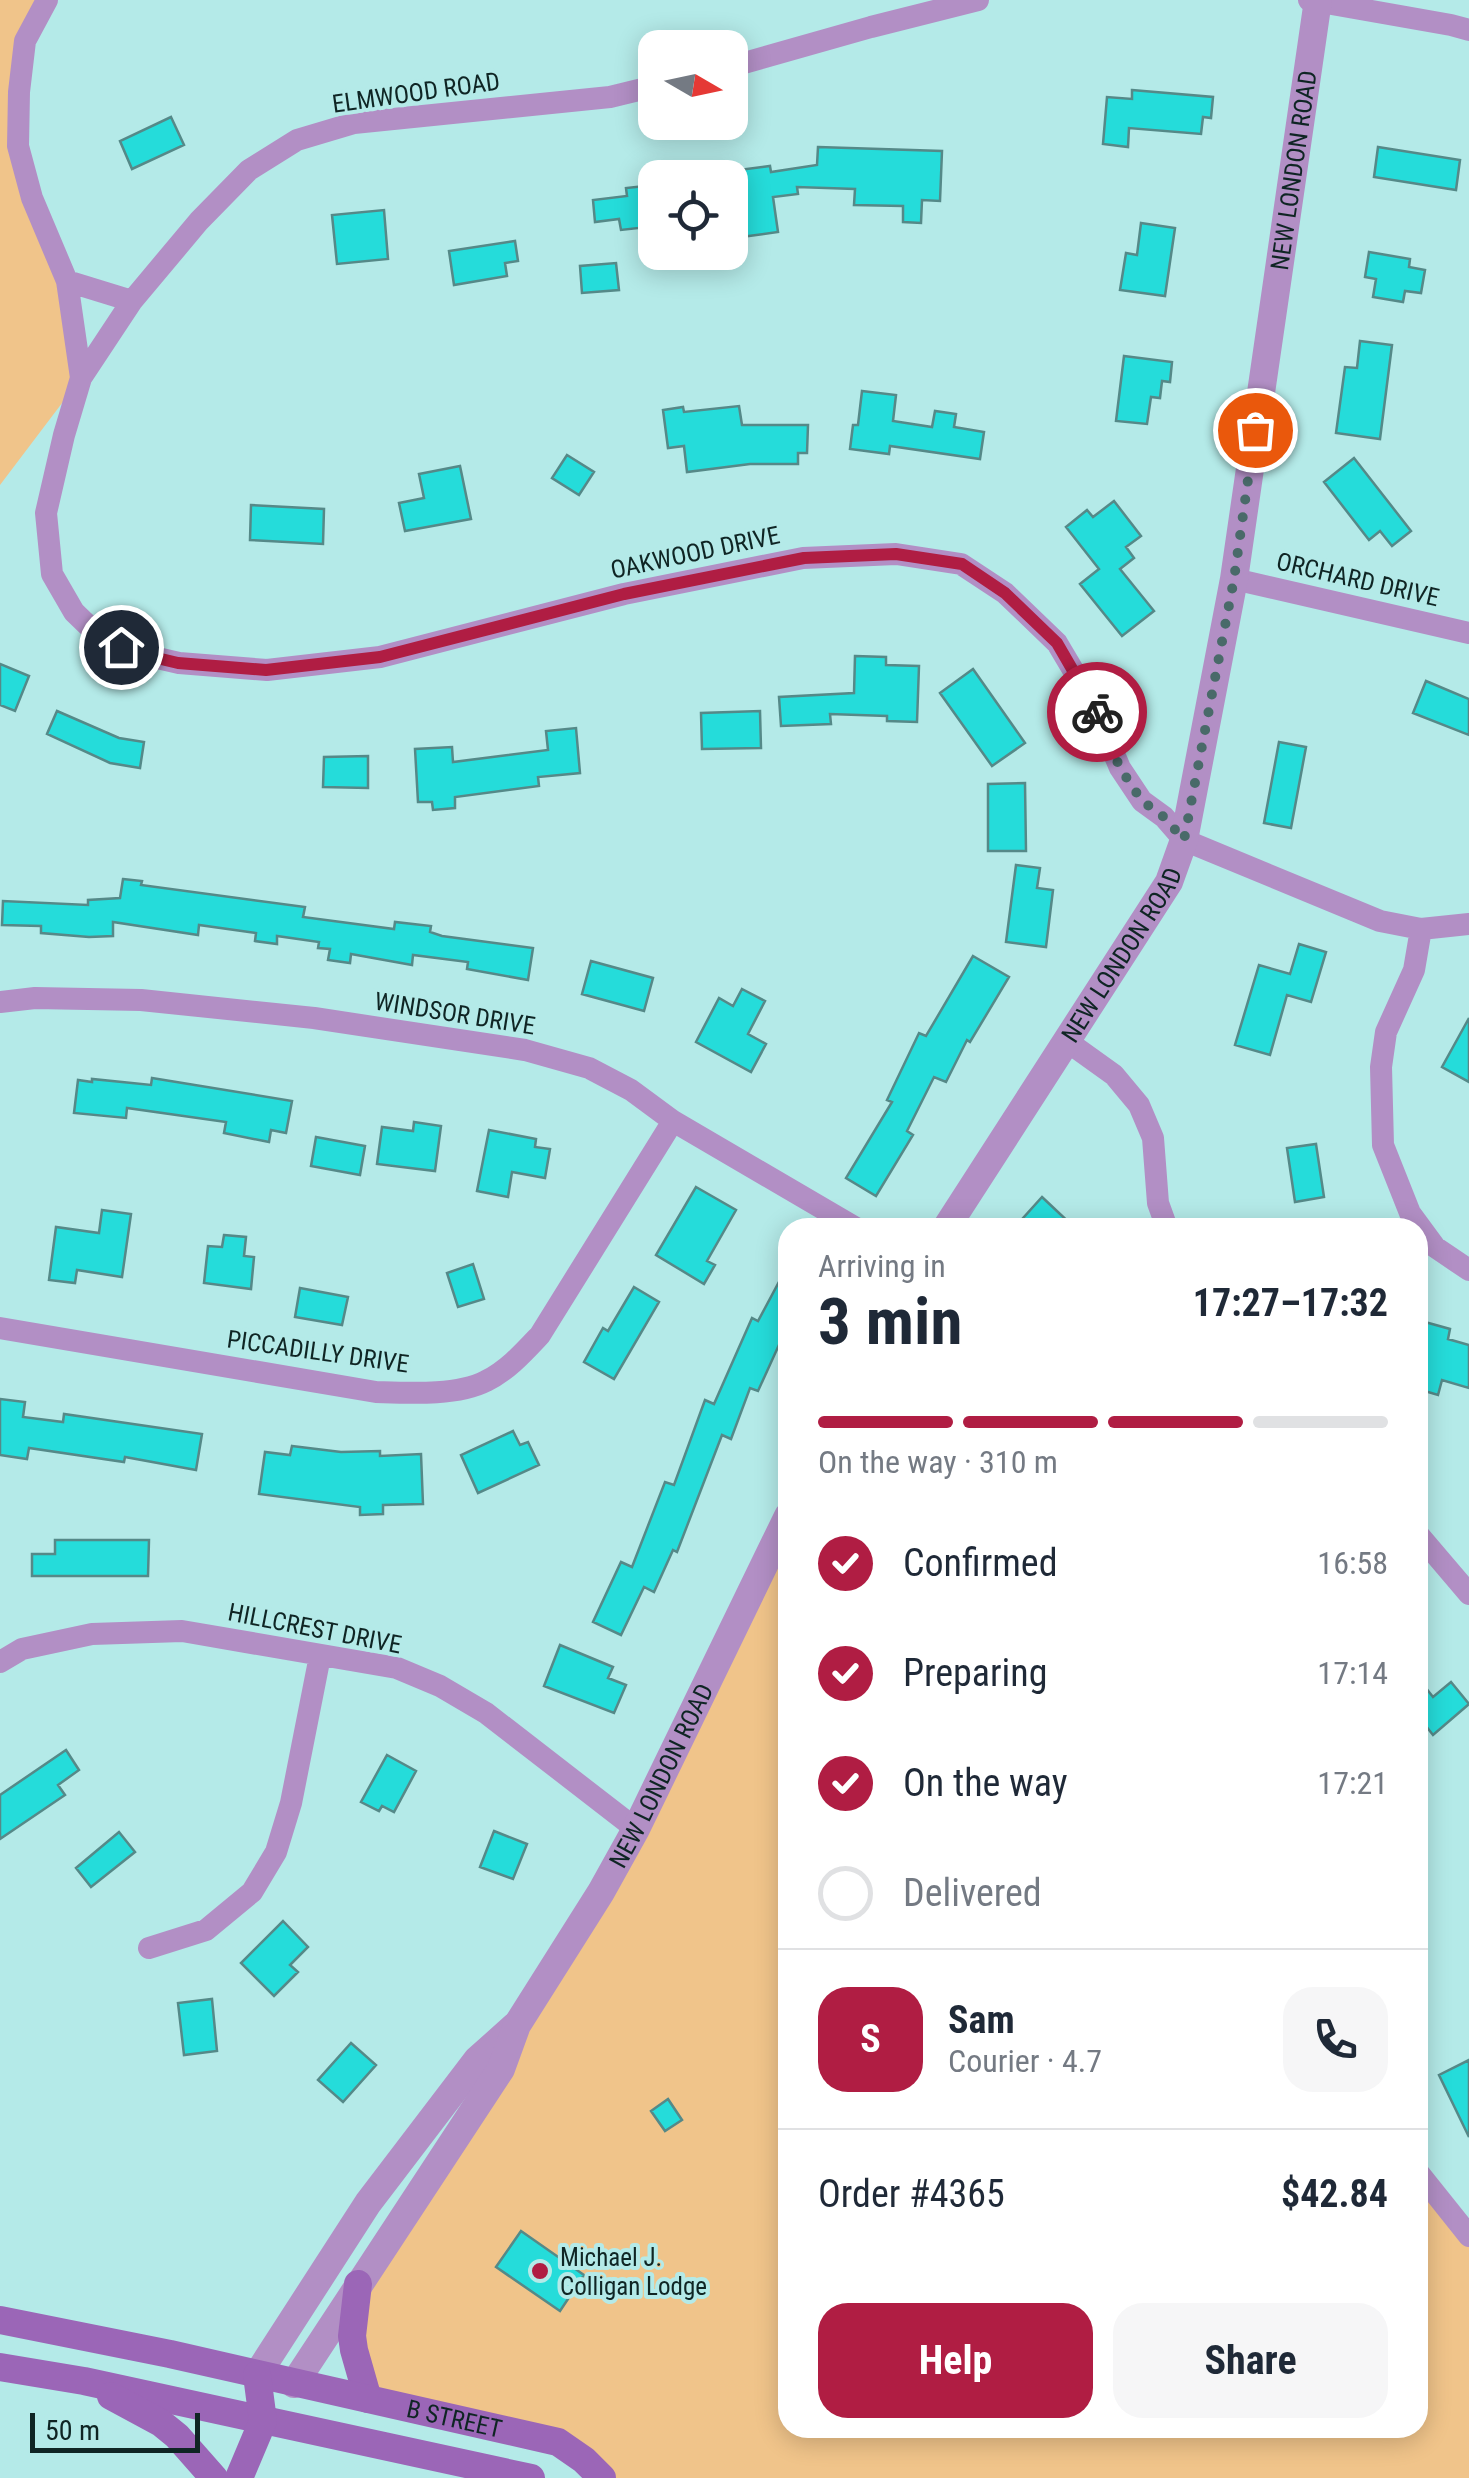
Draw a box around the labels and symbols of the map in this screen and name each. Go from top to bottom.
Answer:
north arrow [638,30,748,140]
street label: ELMWOOD ROAD [330,66,502,119]
street label: NEW LONDON ROAD [1265,68,1323,272]
pin [1213,388,1298,473]
street label: OAKWOOD DRIVE [608,520,782,585]
street label: ORCHARD DRIVE [1274,547,1442,612]
pin [79,605,164,690]
courier [1047,662,1147,762]
street label: NEW LONDON ROAD [1056,864,1188,1048]
street label: WINDSOR DRIVE [373,986,537,1041]
street label: PICCADILLY DRIVE [225,1324,411,1379]
street label: HILLCREST DRIVE [226,1597,404,1660]
street label: NEW LONDON ROAD [603,1679,719,1873]
place label: Michael J. Colligan Lodge [560,2243,707,2301]
marker: Michael J. Colligan Lodge [529,2260,551,2282]
street label: B STREET [404,2394,505,2444]
scale bar [30,2408,200,2452]

